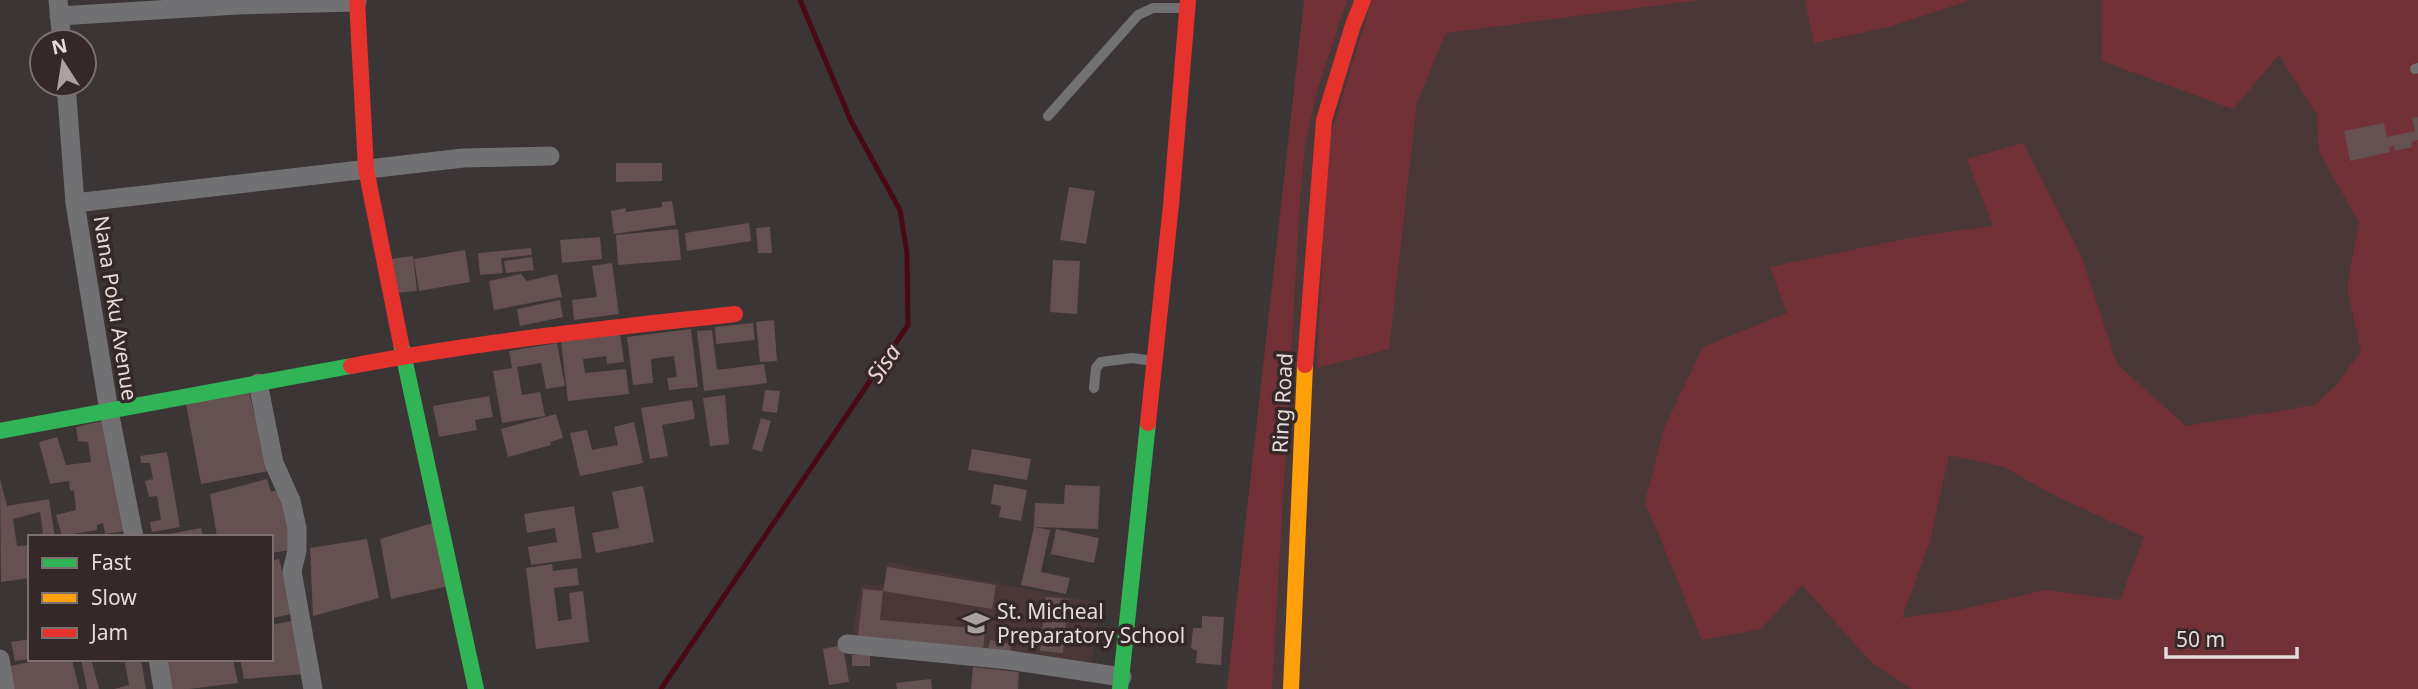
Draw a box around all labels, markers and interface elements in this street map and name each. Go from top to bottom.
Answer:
north arrow [28,28,98,98]
text: N [49,32,70,61]
street label: Nana Poku Avenue [88,214,144,402]
water label: Sisa [858,337,908,389]
street label: Ring Road [1265,352,1299,454]
legend [28,535,273,661]
text: Fast [91,548,132,576]
text: Slow [91,583,137,611]
place label: St. Micheal Preparatory School [997,597,1185,649]
school or university icon: St. Micheal Preparatory School [961,608,991,638]
scale bar [2166,616,2297,660]
text: Jam [89,618,128,646]
text: 50 m [2176,625,2225,653]

